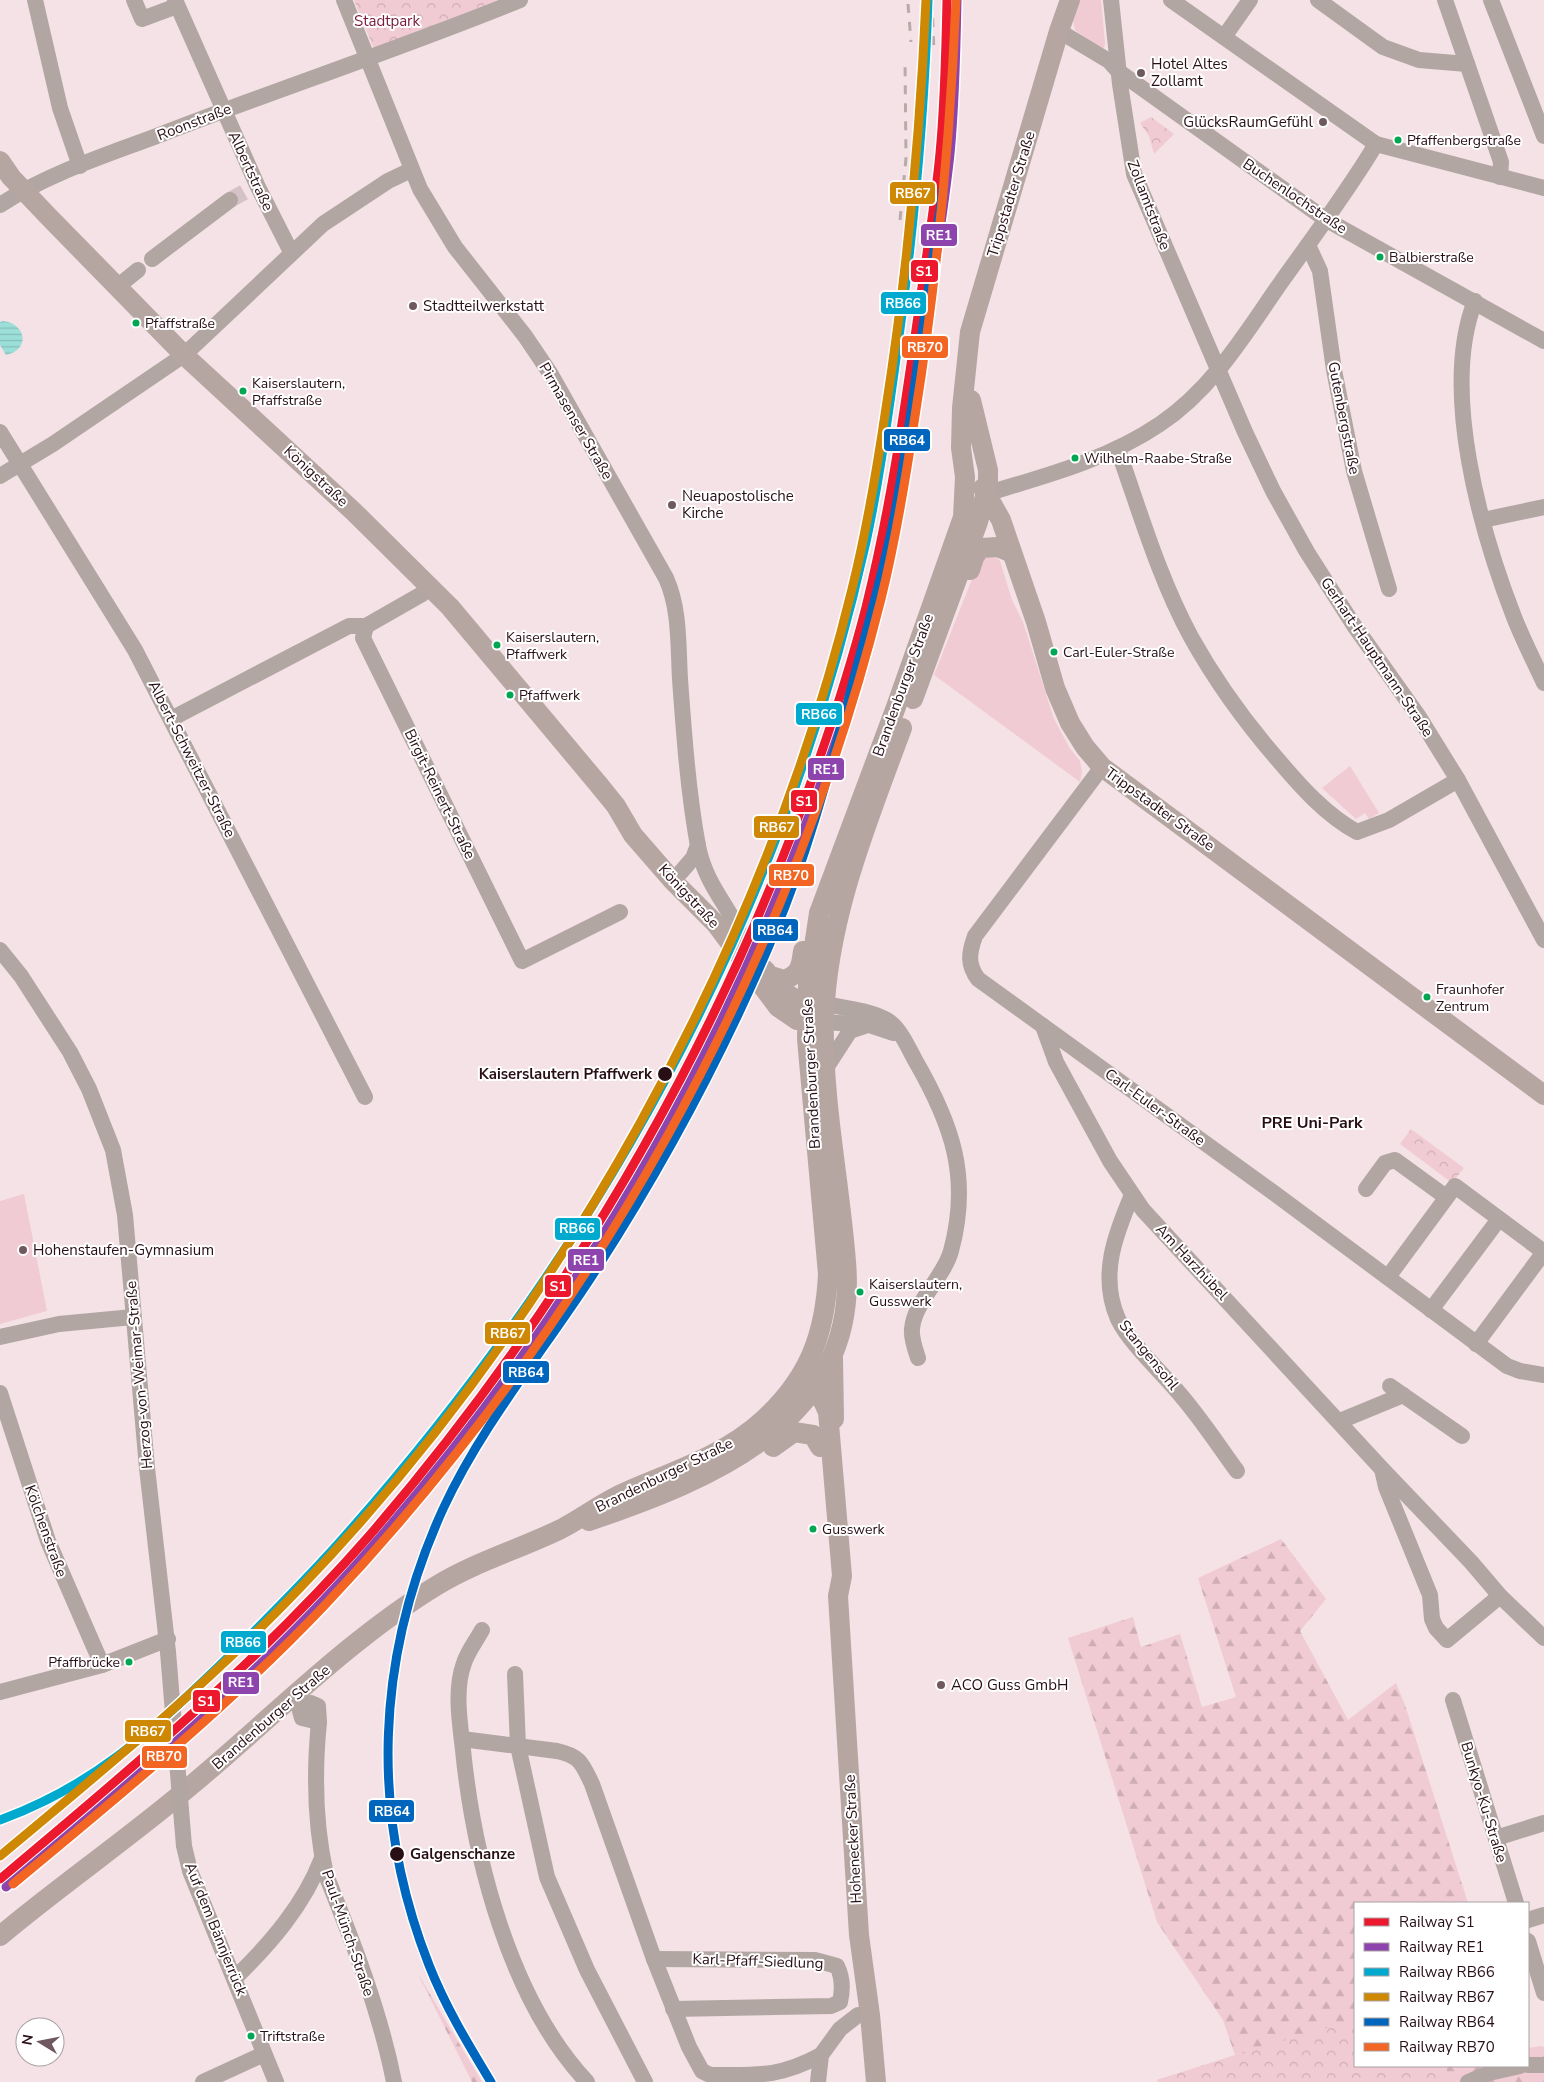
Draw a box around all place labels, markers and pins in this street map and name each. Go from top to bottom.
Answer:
place label: Hotel Altes Zollamt [1151,54,1228,91]
marker: Hotel Altes Zollamt [1135,67,1147,79]
place label: GlücksRaumGefühl [1183,112,1314,132]
marker: GlücksRaumGefühl [1317,116,1329,128]
place label: Pfaffenbergstraße [1407,131,1521,150]
marker: Pfaffenbergstraße [1393,135,1403,145]
place label: Balbierstraße [1389,248,1474,267]
marker: Balbierstraße [1375,252,1385,262]
place label: Stadtteilwerkstatt [423,296,545,316]
marker: Stadtteilwerkstatt [407,300,419,312]
place label: Pfaffstraße [145,314,215,333]
marker: Pfaffstraße [131,318,141,328]
place label: Kaiserslautern, Pfaffstraße [252,374,345,410]
marker: Kaiserslautern, Pfaffstraße [238,386,248,396]
place label: Wilhelm-Raabe-Straße [1084,449,1232,468]
marker: Wilhelm-Raabe-Straße [1070,453,1080,463]
place label: Neuapostolische Kirche [682,486,794,523]
marker: Neuapostolische Kirche [666,499,678,511]
place label: Kaiserslautern, Pfaffwerk [506,628,599,664]
marker: Kaiserslautern, Pfaffwerk [492,640,502,650]
place label: Carl-Euler-Straße [1063,643,1174,662]
marker: Carl-Euler-Straße [1049,647,1059,657]
place label: Pfaffwerk [519,686,581,705]
marker: Pfaffwerk [505,690,515,700]
place label: Fraunhofer Zentrum [1436,980,1504,1016]
marker: Fraunhofer Zentrum [1422,992,1432,1002]
place label: Kaiserslautern Pfaffwerk [479,1064,653,1084]
marker: Kaiserslautern Pfaffwerk [656,1065,674,1083]
place label: Hohenstaufen-Gymnasium [33,1240,214,1260]
marker: Hohenstaufen-Gymnasium [17,1244,29,1256]
place label: Kaiserslautern, Gusswerk [869,1275,962,1311]
marker: Kaiserslautern, Gusswerk [855,1287,865,1297]
place label: Gusswerk [822,1520,885,1539]
marker: Gusswerk [808,1524,818,1534]
place label: Pfaffbrücke [48,1653,120,1672]
marker: Pfaffbrücke [124,1657,134,1667]
place label: ACO Guss GmbH [951,1675,1068,1695]
marker: ACO Guss GmbH [935,1679,947,1691]
place label: Galgenschanze [410,1844,515,1864]
marker: Galgenschanze [388,1845,406,1863]
place label: Triftstraße [260,2027,325,2046]
marker: Triftstraße [246,2031,256,2041]

